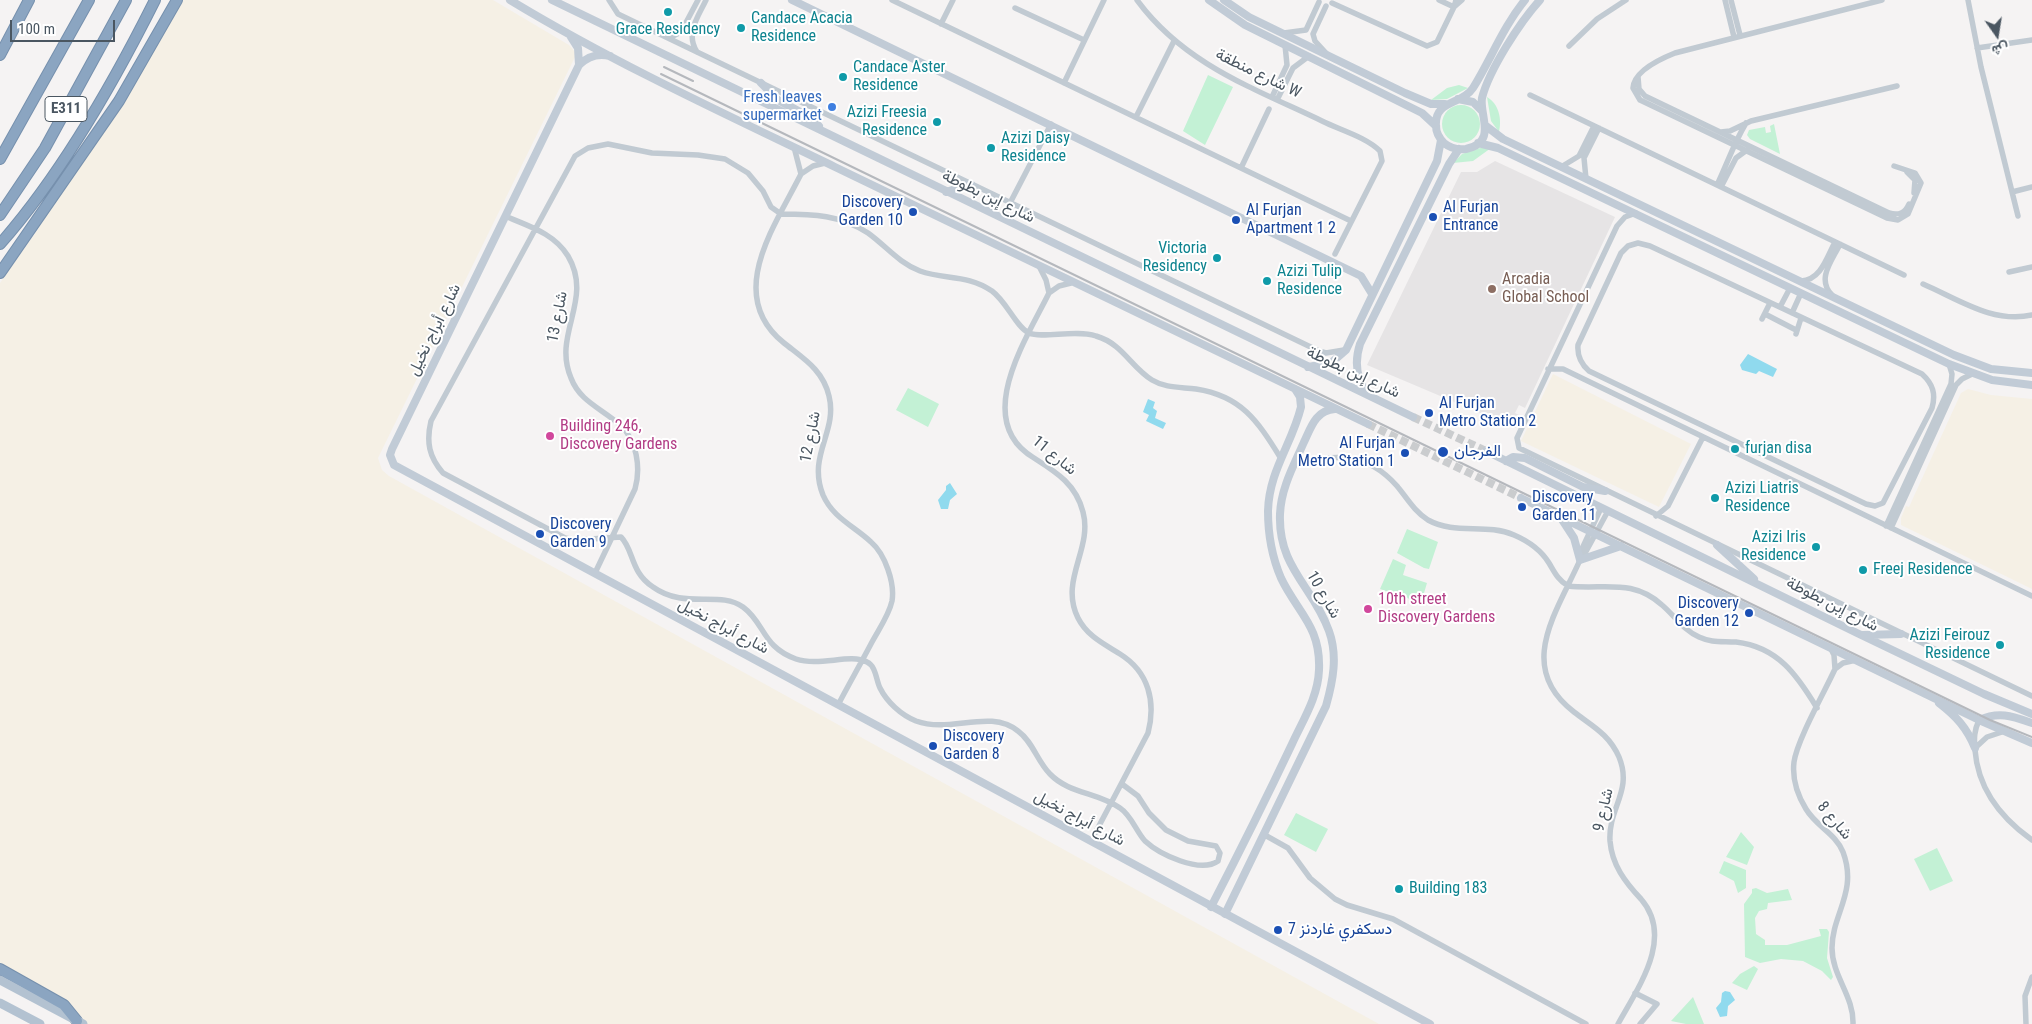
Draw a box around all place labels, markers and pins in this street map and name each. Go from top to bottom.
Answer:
marker: Grace Residency [662,6,674,18]
place label: Candace Acacia Residence [751,9,853,47]
place label: Grace Residency [616,20,720,40]
marker: Candace Acacia Residence [735,22,747,34]
place label: Candace Aster Residence [853,58,945,96]
marker: Candace Aster Residence [837,71,849,83]
place label: Fresh leaves supermarket [743,88,822,126]
marker: Fresh leaves supermarket [826,101,838,113]
place label: Azizi Freesia Residence [847,103,927,141]
marker: Azizi Freesia Residence [931,116,943,128]
place label: Azizi Daisy Residence [1001,129,1070,167]
marker: Azizi Daisy Residence [985,142,997,154]
place label: Discovery Garden 10 [838,193,903,231]
place label: Al Furjan Entrance [1443,198,1499,236]
place label: Al Furjan Apartment 1 2 [1246,201,1336,239]
marker: Discovery Garden 10 [907,206,919,218]
marker: Al Furjan Entrance [1427,211,1439,223]
marker: Al Furjan Apartment 1 2 [1230,214,1242,226]
place label: Victoria Residency [1143,239,1207,277]
marker: Victoria Residency [1211,252,1223,264]
place label: Azizi Tulip Residence [1277,262,1342,300]
place label: Arcadia Global School [1502,270,1589,308]
marker: Azizi Tulip Residence [1261,275,1273,287]
marker: Arcadia Global School [1486,283,1498,295]
place label: Al Furjan Metro Station 2 [1439,394,1536,432]
marker: Al Furjan Metro Station 2 [1423,407,1435,419]
place label: Building 246, Discovery Gardens [560,417,677,455]
marker: Building 246, Discovery Gardens [544,430,556,442]
place label: Al Furjan Metro Station 1 [1298,434,1395,472]
place label: furjan disa [1745,439,1812,459]
place label: الفرجان [1454,442,1501,462]
marker: furjan disa [1729,443,1741,455]
marker: الفرجان [1436,445,1450,459]
marker: Al Furjan Metro Station 1 [1399,447,1411,459]
place label: Azizi Liatris Residence [1725,479,1799,517]
place label: Discovery Garden 11 [1532,488,1596,526]
marker: Azizi Liatris Residence [1709,492,1721,504]
marker: Discovery Garden 11 [1516,501,1528,513]
place label: Discovery Garden 9 [550,515,611,553]
marker: Discovery Garden 9 [534,528,546,540]
place label: Azizi Iris Residence [1741,528,1806,566]
marker: Azizi Iris Residence [1810,541,1822,553]
place label: Freej Residence [1873,560,1973,580]
marker: Freej Residence [1857,564,1869,576]
place label: 10th street Discovery Gardens [1378,590,1495,628]
place label: Discovery Garden 12 [1675,594,1739,632]
marker: 10th street Discovery Gardens [1362,603,1374,615]
marker: Discovery Garden 12 [1743,607,1755,619]
place label: Azizi Feirouz Residence [1909,626,1990,664]
marker: Azizi Feirouz Residence [1994,639,2006,651]
place label: Discovery Garden 8 [943,727,1004,765]
marker: Discovery Garden 8 [927,740,939,752]
place label: Building 183 [1409,879,1487,899]
marker: Building 183 [1393,883,1405,895]
place label: دسكفري غاردنز 7 [1288,920,1392,940]
marker: دسكفري غاردنز 7 [1272,924,1284,936]

